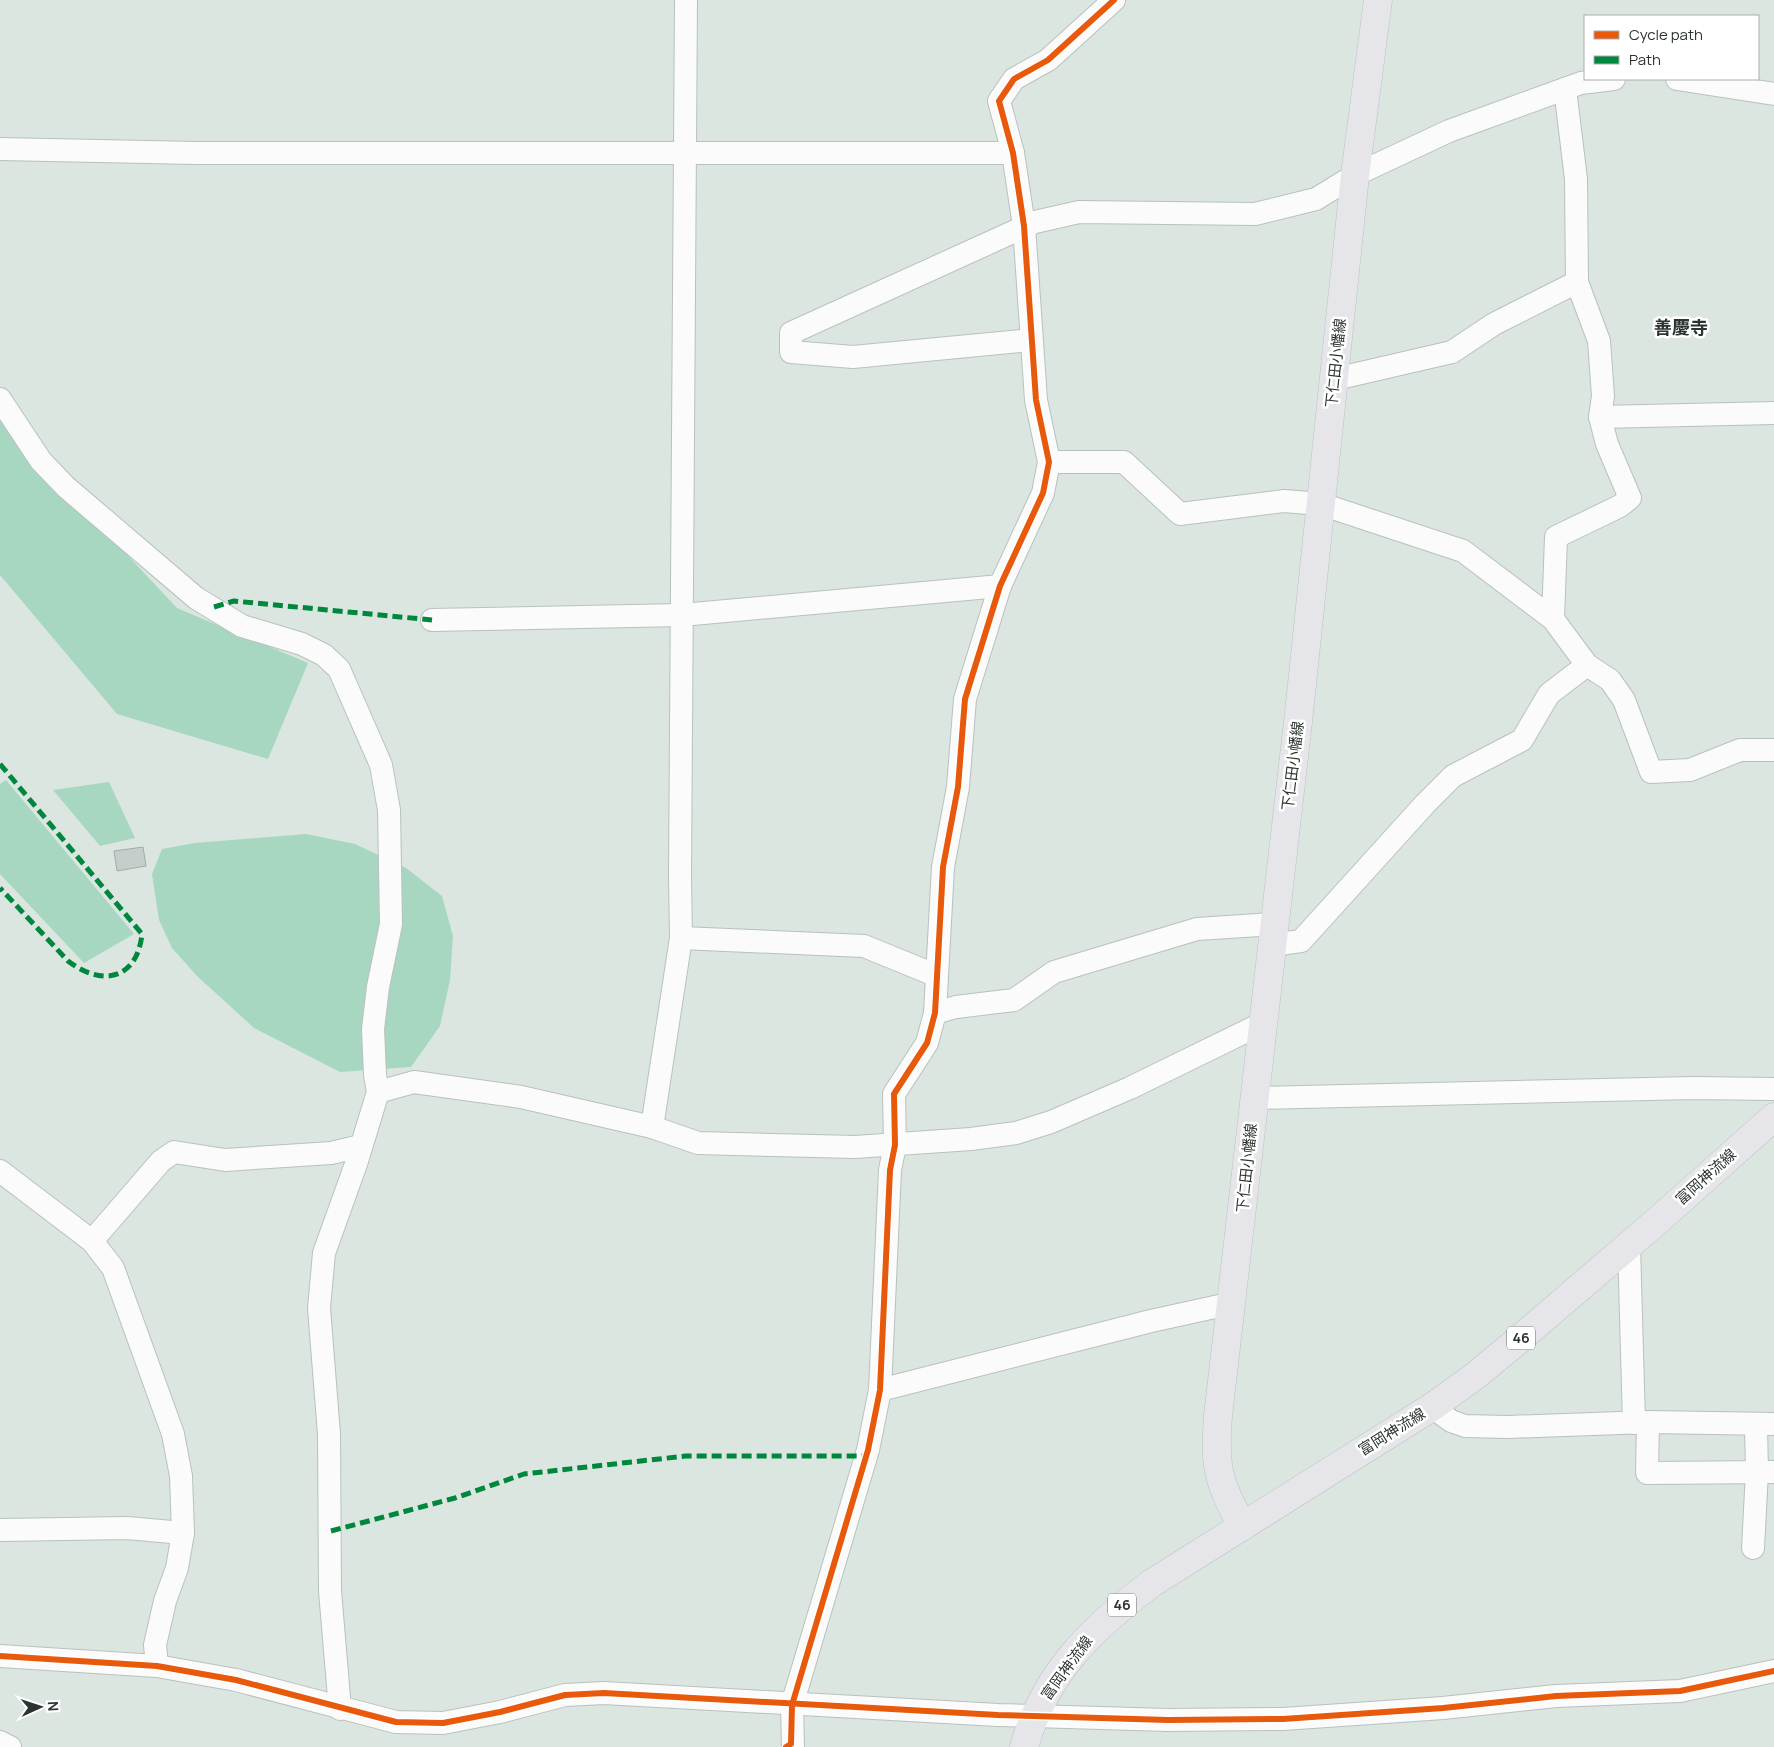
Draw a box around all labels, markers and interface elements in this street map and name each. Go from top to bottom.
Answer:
legend [1584,15,1759,80]
text: Cycle path [1629,24,1703,45]
text: Path [1629,49,1661,70]
district label: 善慶寺 [1654,315,1708,339]
street label: 下仁田小幡線 [1320,317,1351,409]
street label: 下仁田小幡線 [1277,720,1308,812]
street label: 下仁田小幡線 [1231,1122,1262,1214]
street label: 富岡神流線 [1671,1144,1741,1210]
road number: 46 [1507,1326,1535,1350]
street label: 富岡神流線 [1354,1403,1429,1460]
road number: 46 [1108,1594,1136,1616]
street label: 富岡神流線 [1036,1631,1097,1704]
north arrow [15,1682,65,1732]
text: N [44,1701,63,1712]

